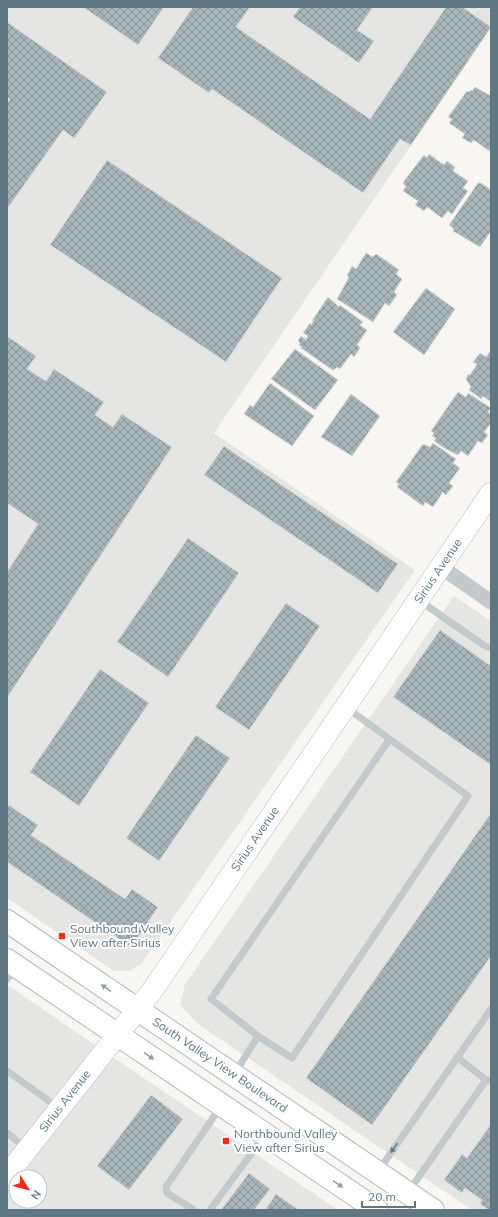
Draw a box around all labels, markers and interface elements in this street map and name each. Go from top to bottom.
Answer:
street label: Sirius Avenue [410,535,465,606]
street label: Sirius Avenue [227,803,282,874]
place label: Southbound Valley View after Sirius [70,921,175,950]
marker: Southbound Valley View after Sirius [57,931,67,941]
one-way arrow [101,984,111,992]
street label: South Valley View Boulevard [150,1014,291,1115]
one-way arrow [144,1052,154,1060]
street label: Sirius Avenue [35,1066,94,1135]
place label: Northbound Valley View after Sirius [234,1126,338,1155]
marker: Northbound Valley View after Sirius [221,1136,231,1146]
one-way arrow [390,1143,398,1153]
north arrow [8,1169,48,1209]
one-way arrow [333,1180,343,1188]
scale bar [362,1183,415,1209]
text: N [28,1187,44,1202]
text: 20 m [368,1189,396,1204]

